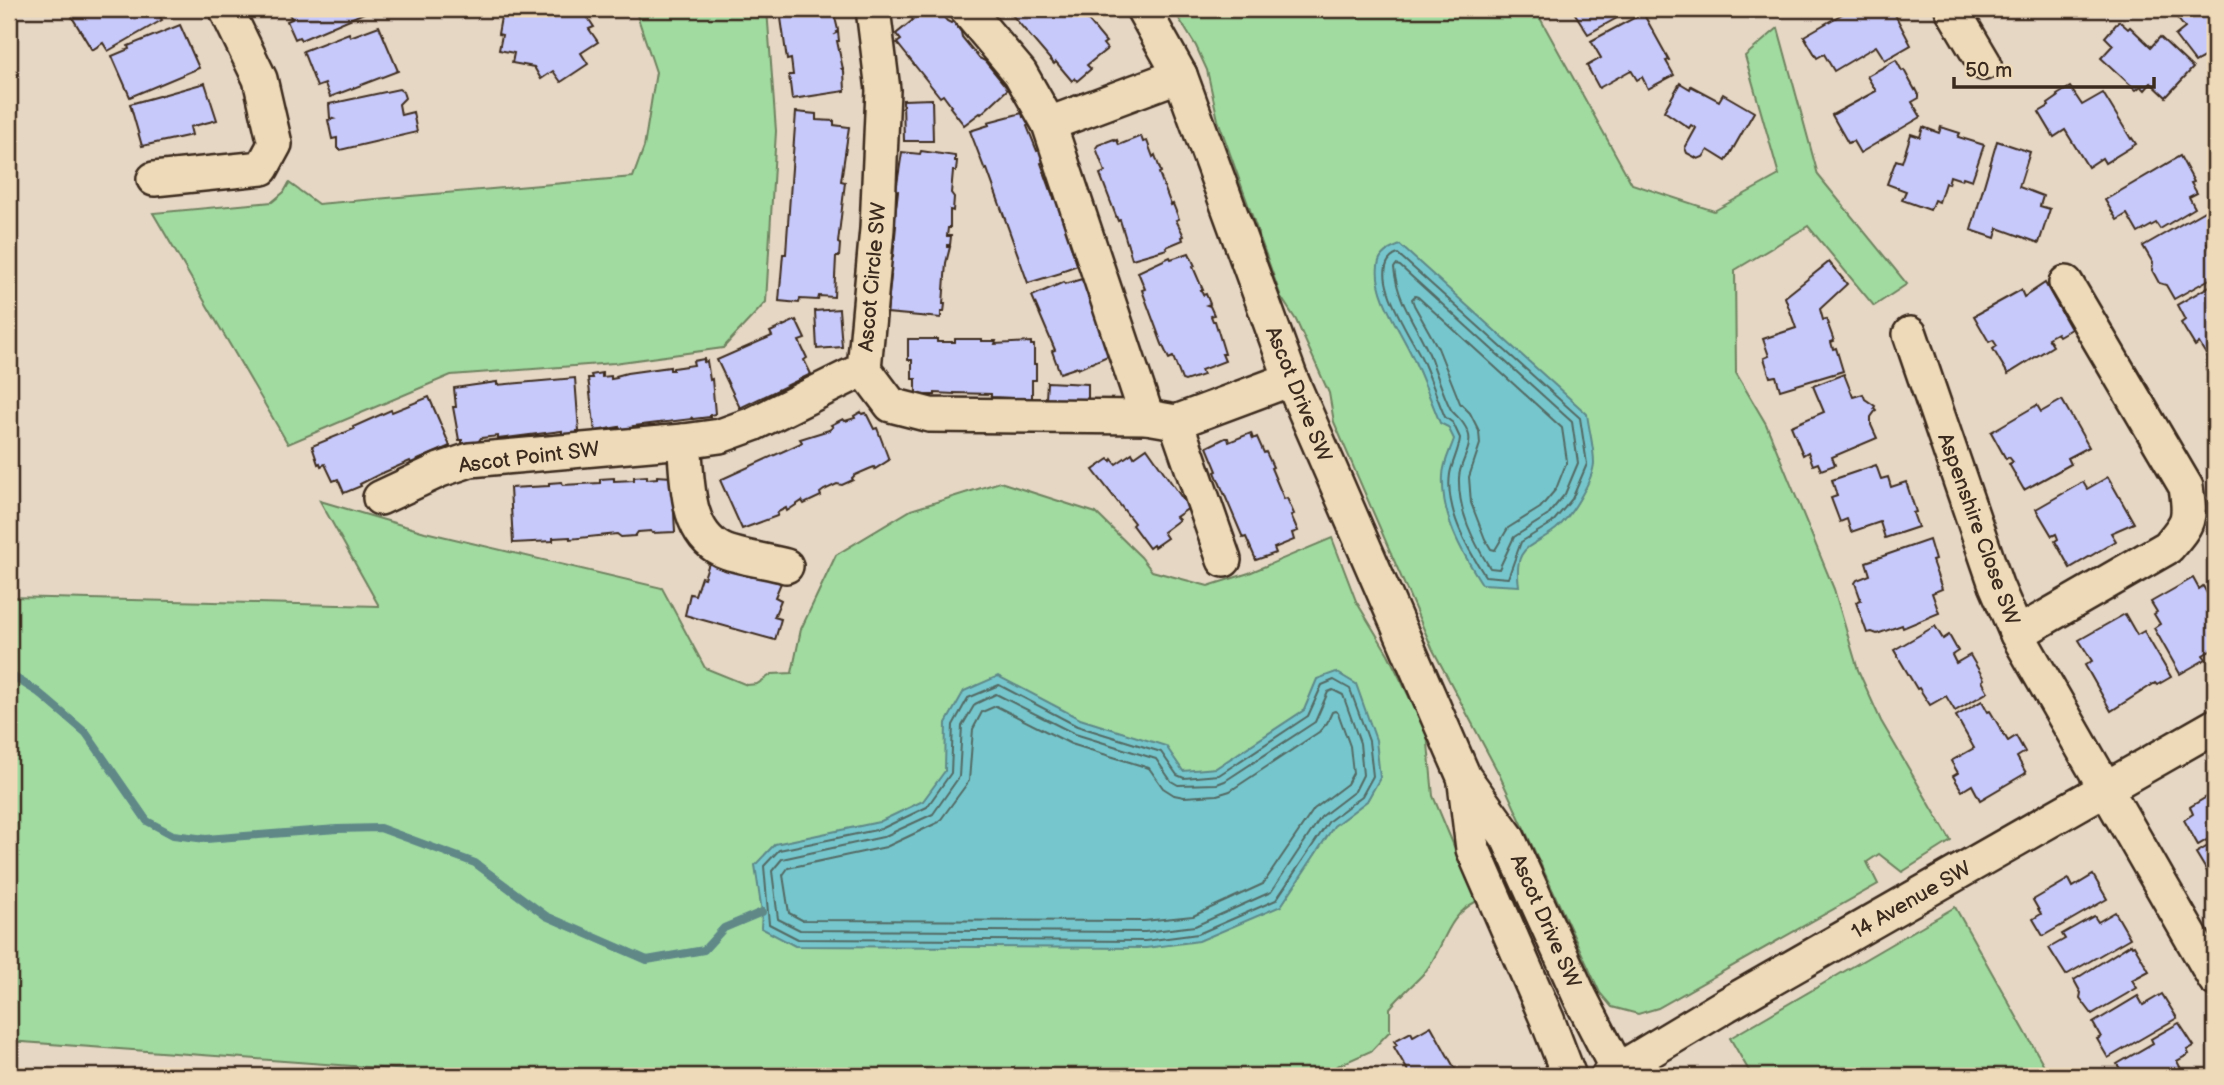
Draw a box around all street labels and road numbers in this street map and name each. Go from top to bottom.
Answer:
street label: Ascot Circle SW [854,201,891,353]
street label: Ascot Drive SW [1260,323,1337,466]
street label: Aspenshire Close SW [1932,430,2025,629]
street label: Ascot Point SW [457,436,601,479]
street label: Ascot Drive SW [1505,850,1586,992]
street label: 14 Avenue SW [1847,856,1976,945]

